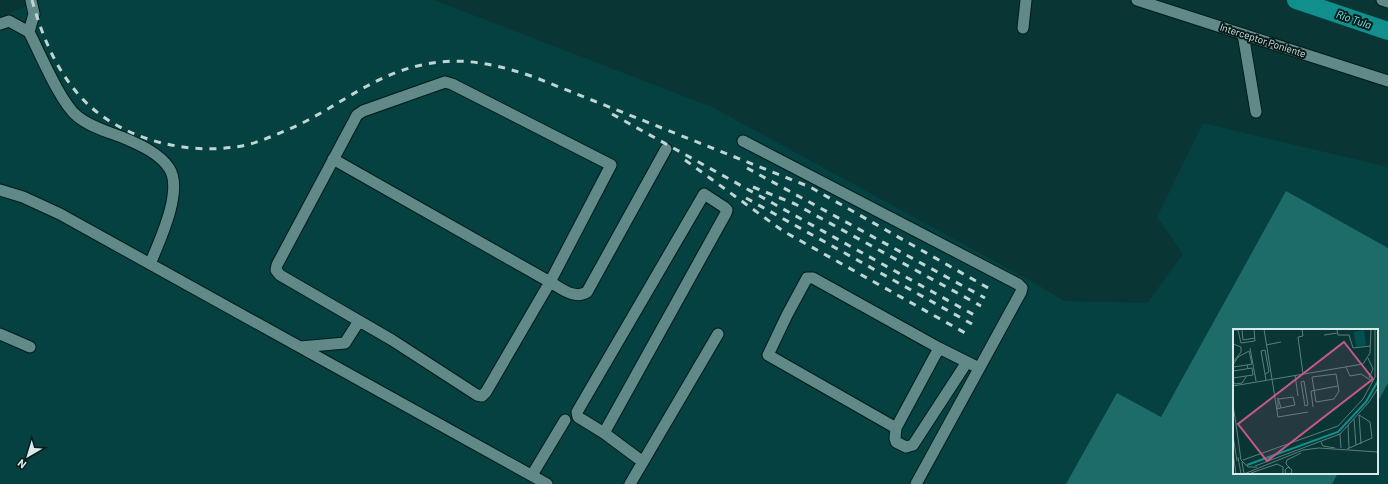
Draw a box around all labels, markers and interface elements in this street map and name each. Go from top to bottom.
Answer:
water label: Río Tula [1335,7,1373,31]
street label: Interceptor Poniente [1219,20,1307,60]
inset map [1233,329,1378,474]
north arrow [8,436,48,476]
text: N [15,457,28,472]

